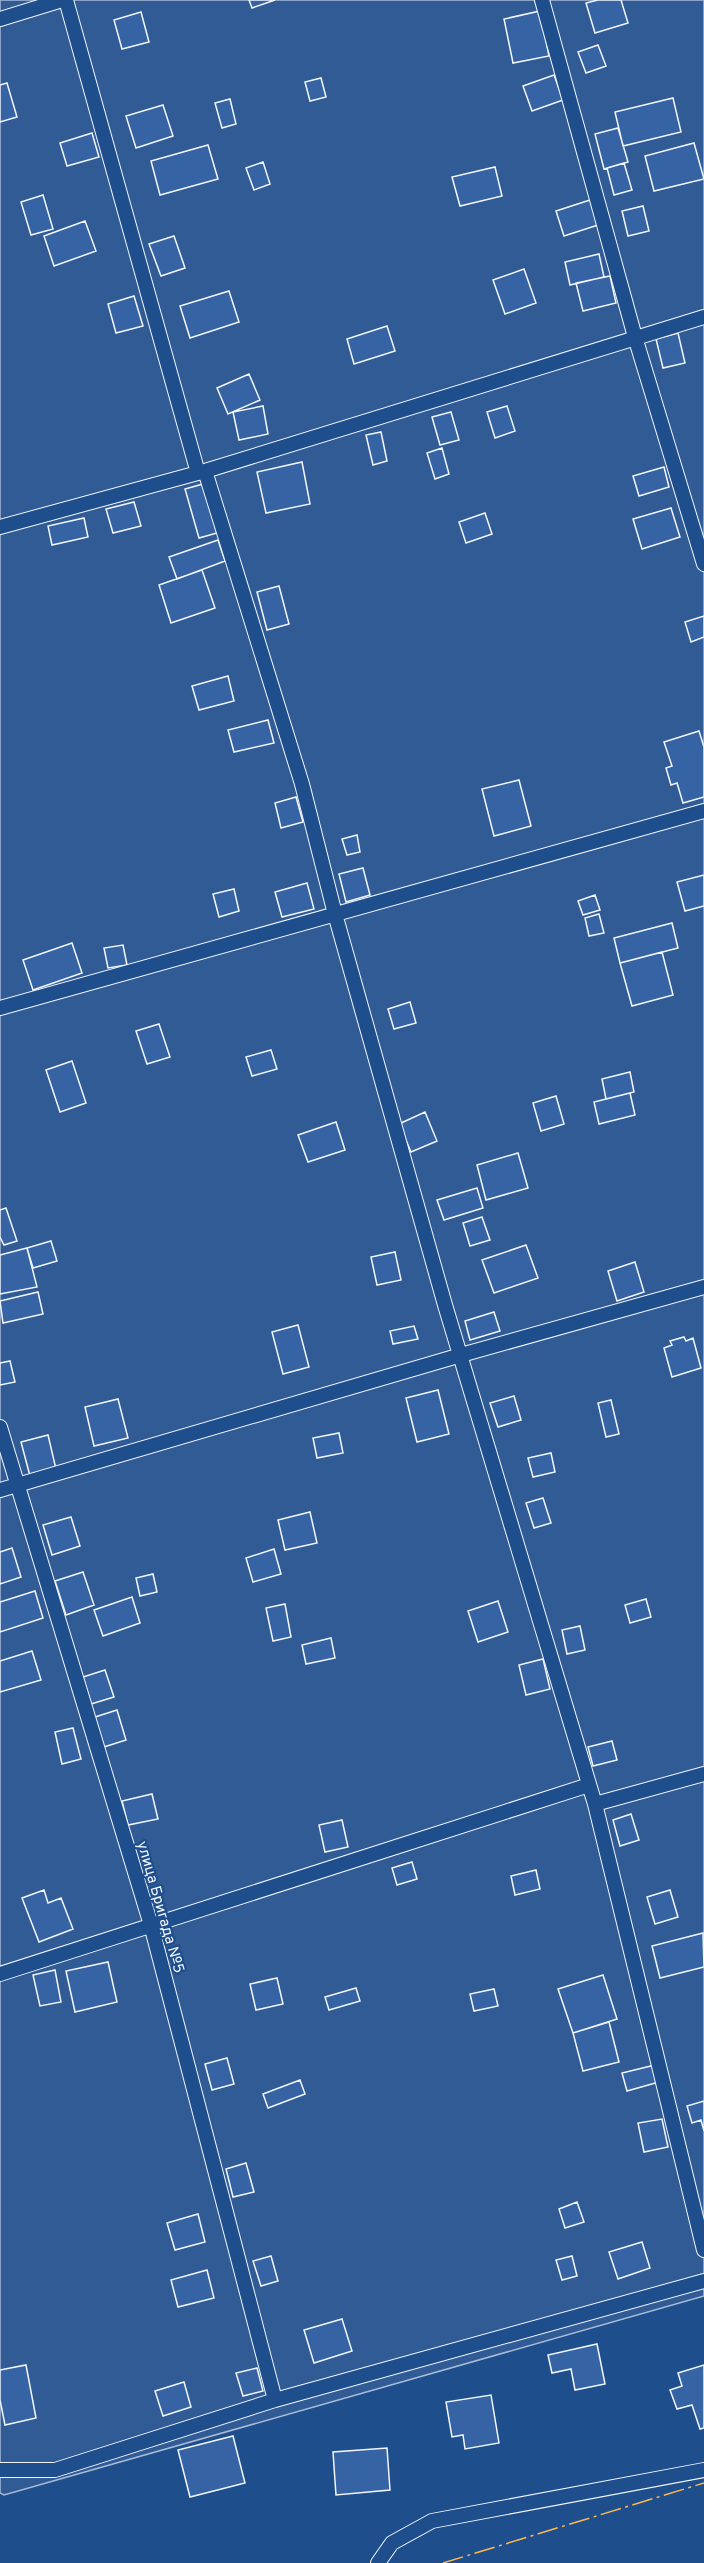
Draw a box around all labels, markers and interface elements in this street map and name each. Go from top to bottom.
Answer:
street label: улица Бригада №5 [132,1839,188,1976]

